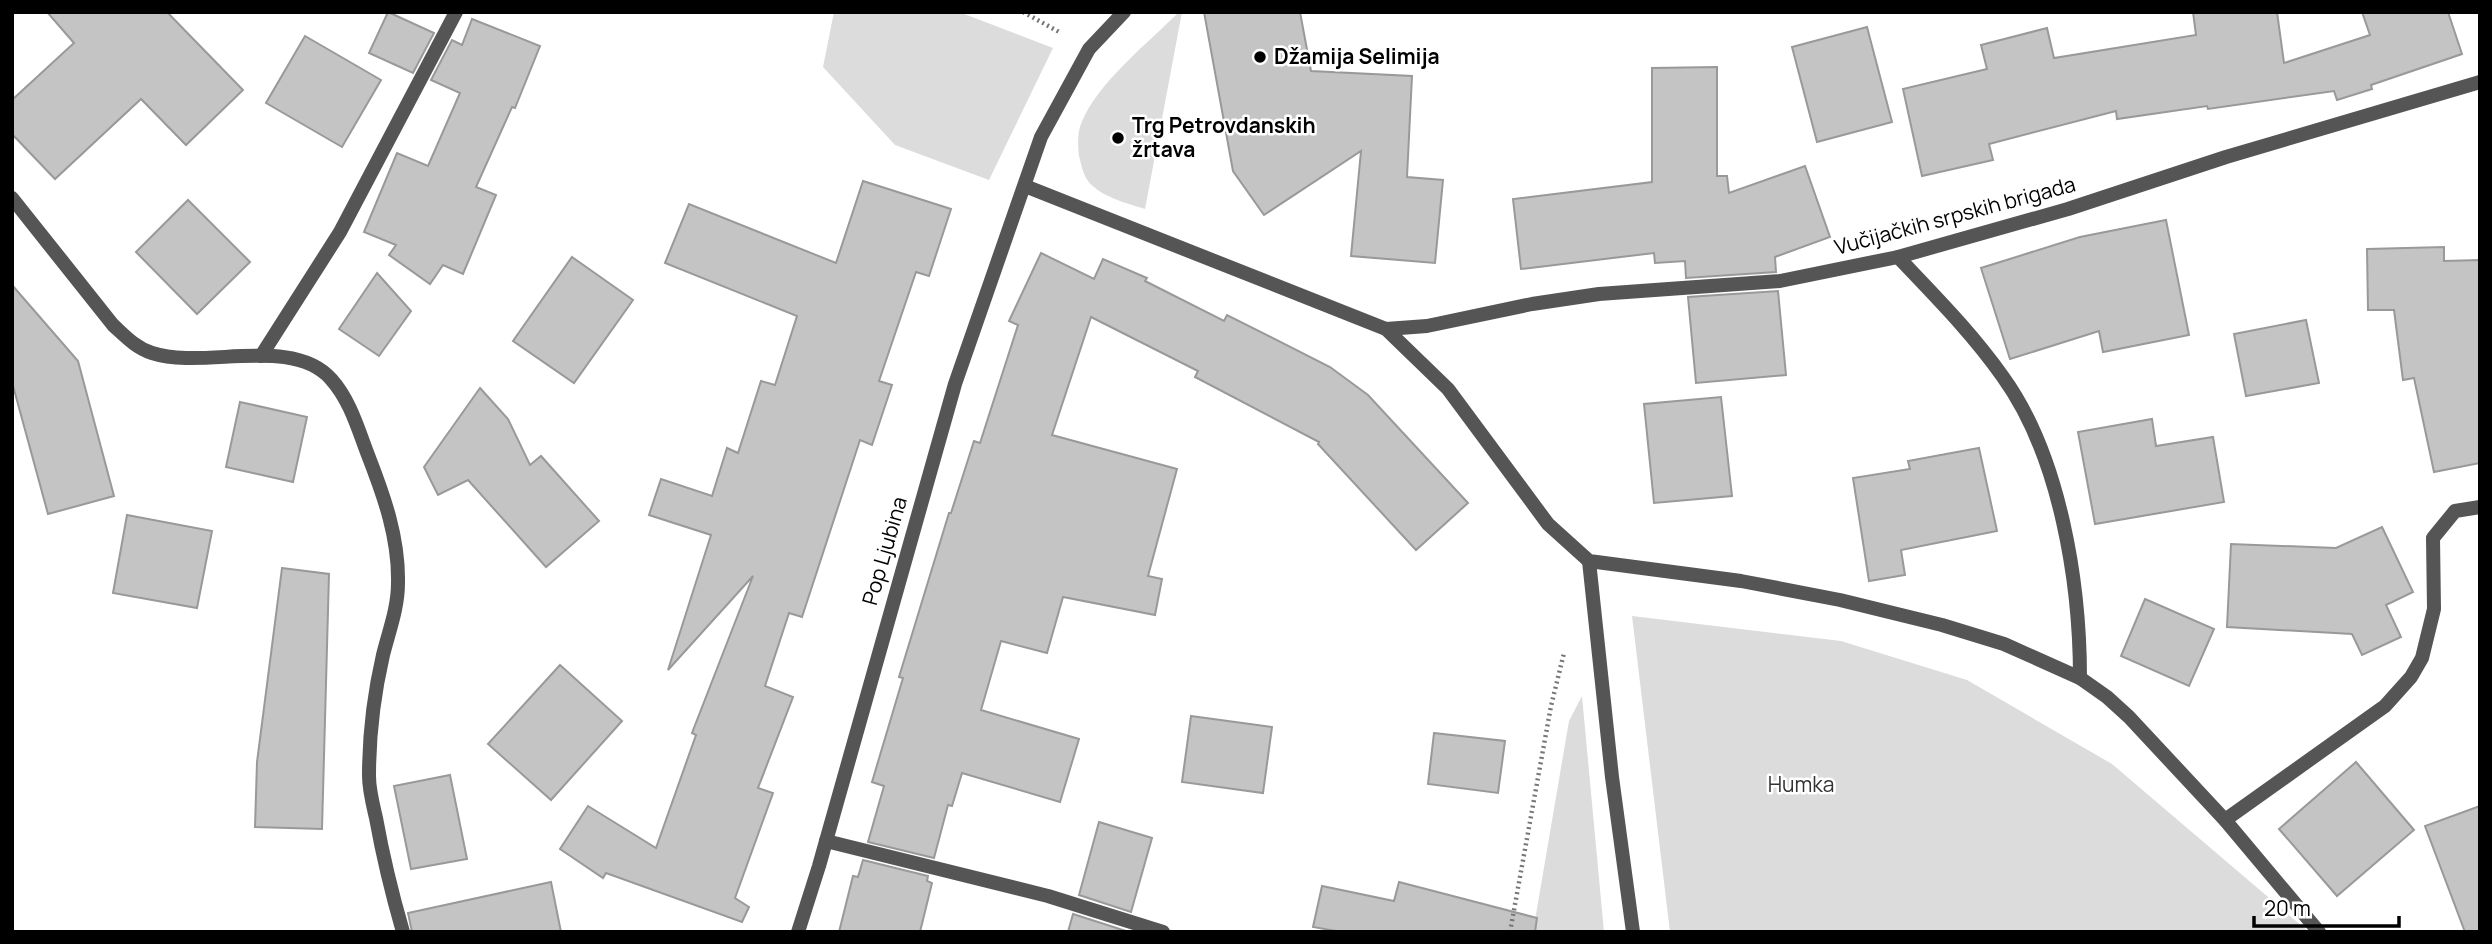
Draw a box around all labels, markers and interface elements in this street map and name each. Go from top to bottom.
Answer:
place label: Džamija Selimija [1274,42,1440,70]
marker: Džamija Selimija [1252,49,1268,65]
place label: Trg Petrovdanskih žrtava [1132,111,1316,163]
marker: Trg Petrovdanskih žrtava [1110,130,1126,146]
street label: Vučijačkih srpskih brigada [1831,169,2078,261]
street label: Pop Ljubina [855,493,913,608]
park label: Humka [1768,770,1834,798]
scale bar [2254,884,2399,928]
text: 20 m [2264,894,2311,922]

